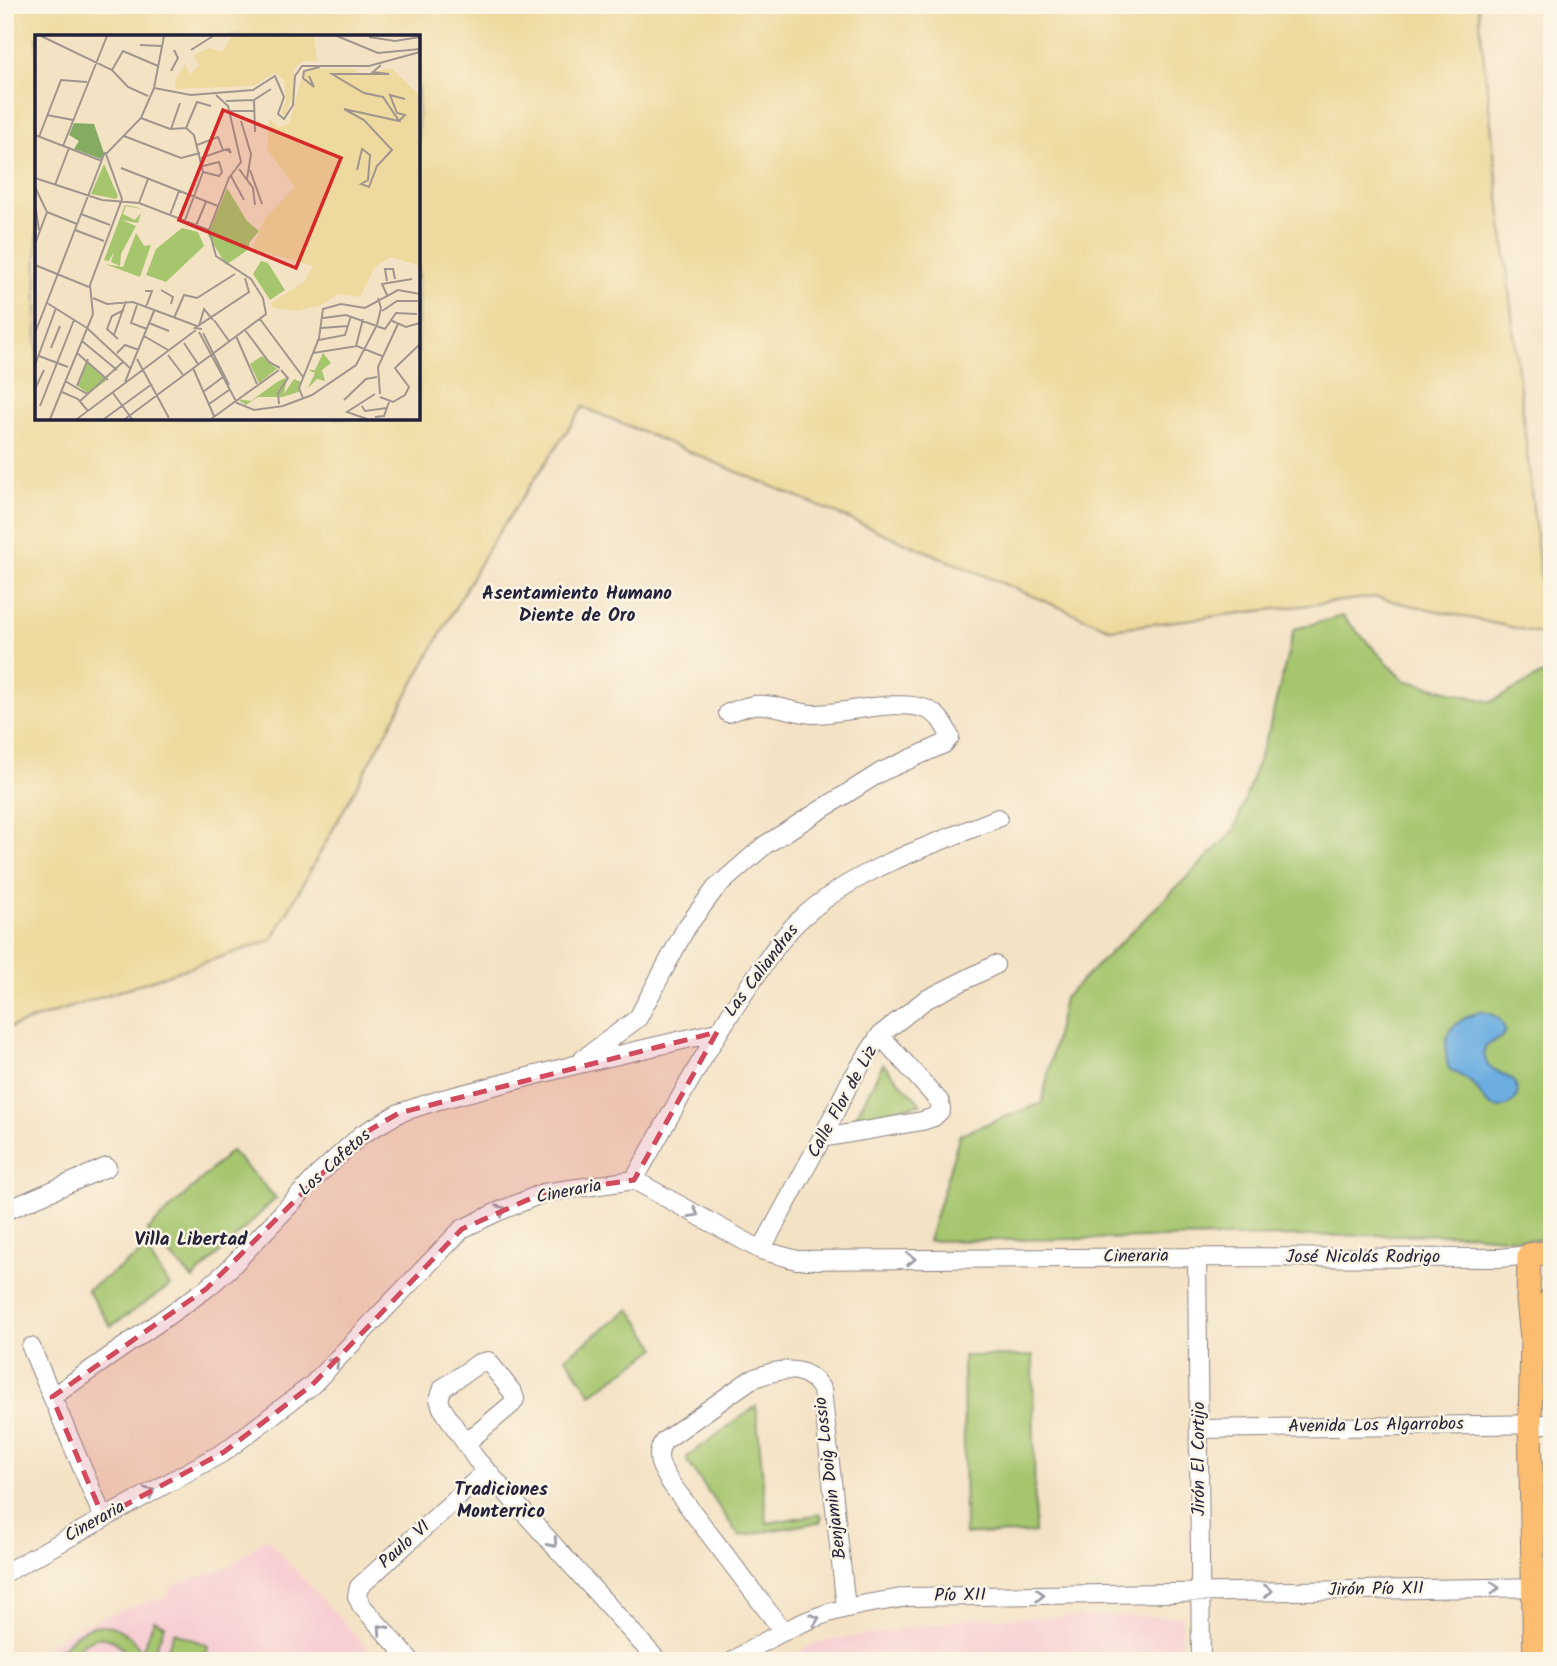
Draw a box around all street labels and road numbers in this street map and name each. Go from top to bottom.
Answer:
street label: Las Caliandras [717,918,807,1024]
street label: Calle Flor de Liz [800,1040,886,1164]
street label: Los Cafetos [292,1122,378,1204]
street label: Cineraria [534,1171,604,1213]
street label: Cineraria [1103,1242,1169,1272]
street label: José Nicolás Rodrigo [1286,1243,1440,1272]
street label: Benjamin Doig Lossio [807,1395,855,1561]
street label: Jirón El Cortijo [1185,1402,1214,1516]
street label: Avenida Los Algarrobos [1288,1410,1464,1442]
street label: Cineraria [59,1493,131,1551]
street label: Paulo VI [372,1514,438,1576]
street label: Jirón Pío XII [1328,1575,1424,1605]
street label: Pío XII [934,1581,986,1611]

